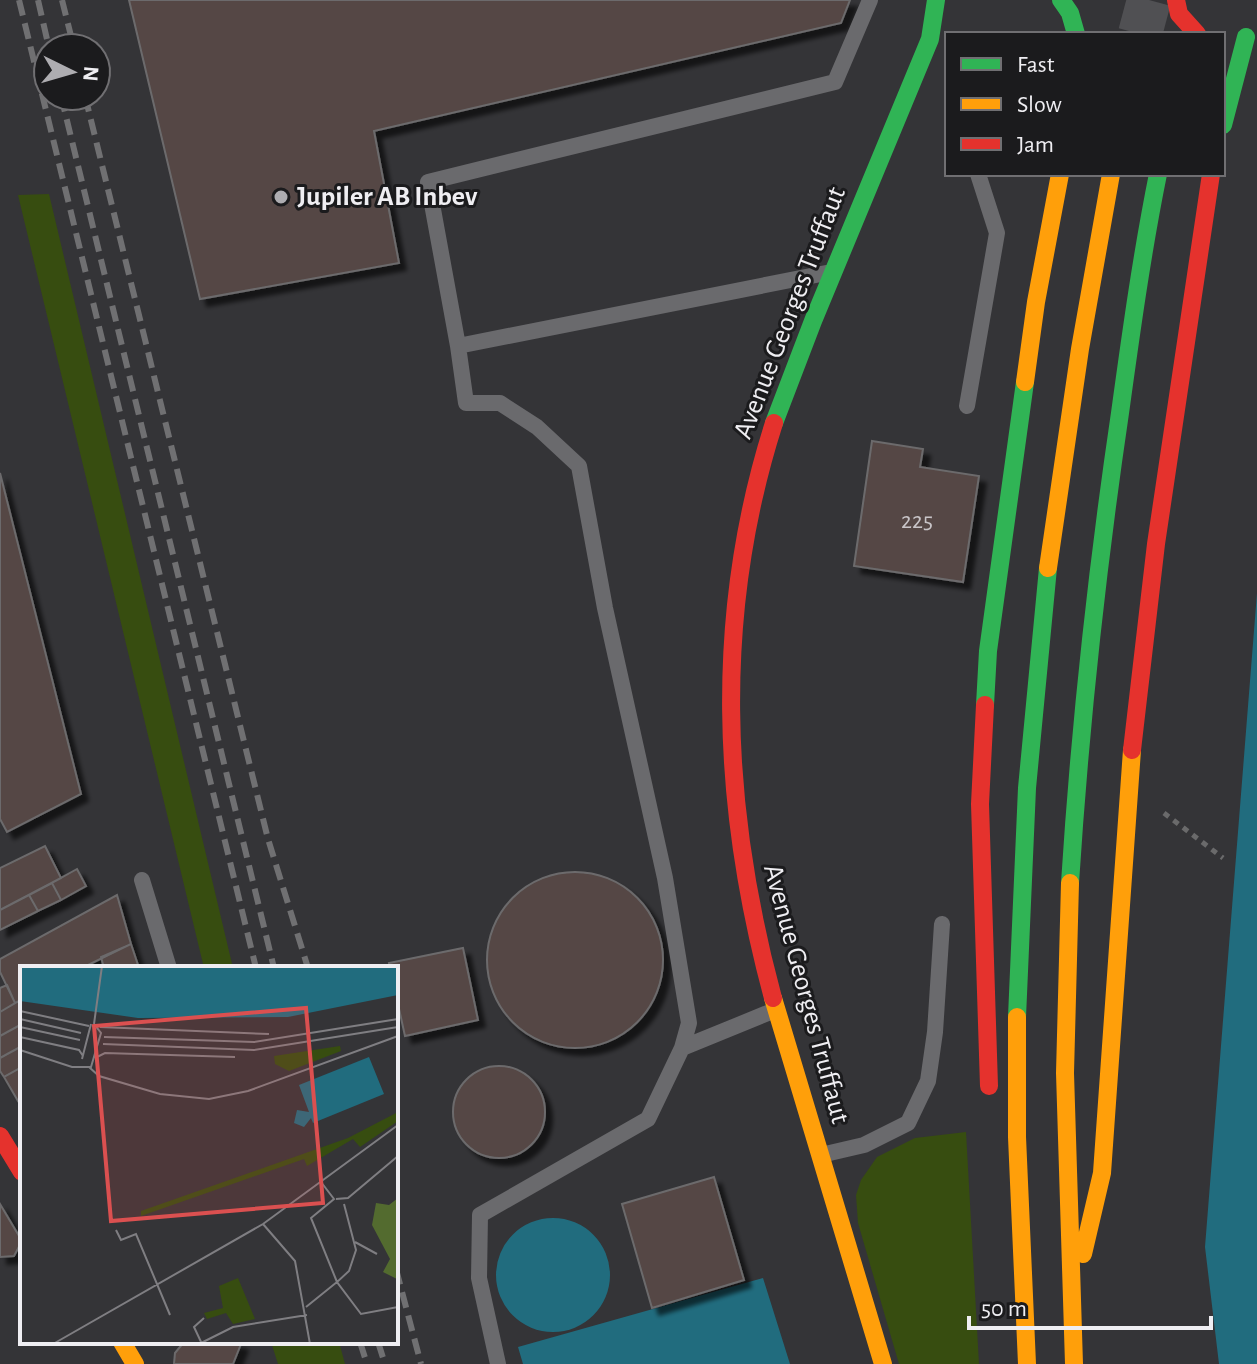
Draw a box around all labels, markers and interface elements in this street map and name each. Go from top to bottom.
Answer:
north arrow [32,32,112,112]
legend [945,32,1225,176]
text: Fast [1017,53,1055,77]
text: N [79,65,103,82]
text: Slow [1017,93,1062,117]
text: Jam [1017,133,1054,157]
place label: Jupiler AB Inbev [297,183,478,211]
street label: Avenue Georges Truffaut [729,183,851,443]
marker: Jupiler AB Inbev [272,188,290,206]
house number: 225 [901,509,933,533]
street label: Avenue Georges Truffaut [758,861,854,1127]
inset map [20,966,398,1344]
scale bar [969,1280,1211,1330]
text: 50 m [981,1297,1027,1321]

